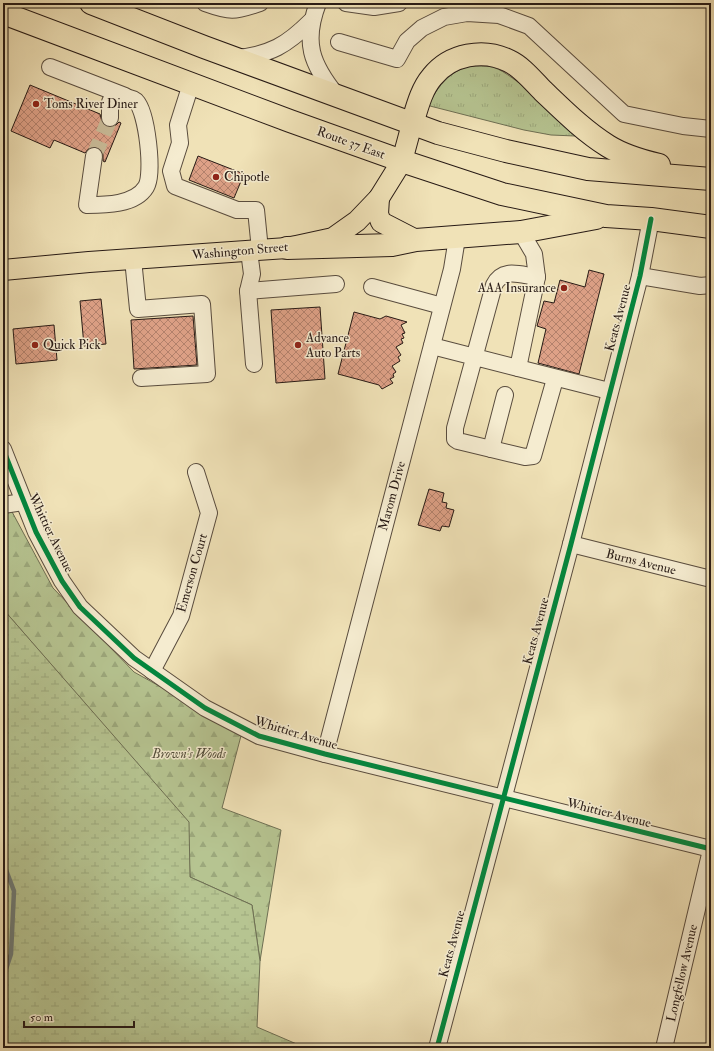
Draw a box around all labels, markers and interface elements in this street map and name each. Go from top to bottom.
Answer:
place label: Toms River Diner [44,96,138,112]
marker: Toms River Diner [31,99,41,109]
street label: Route 37 East [315,123,387,163]
place label: Chipotle [224,169,270,186]
marker: Chipotle [211,172,221,182]
street label: Washington Street [190,239,289,263]
place label: AAA Insurance [477,280,557,296]
street label: Keats Avenue [601,282,635,353]
marker: AAA Insurance [559,283,569,293]
place label: Advance Auto Parts [305,330,361,361]
place label: Quick Pick [43,337,101,353]
marker: Quick Pick [30,340,40,350]
marker: Advance Auto Parts [293,340,303,350]
street label: Marom Drive [375,459,409,533]
street label: Whittier Avenue [25,490,77,576]
street label: Emerson Court [173,532,211,614]
street label: Burns Avenue [604,546,678,579]
street label: Keats Avenue [519,595,553,666]
street label: Whittier Avenue [252,712,340,753]
park label: Brown's Woods [151,746,226,762]
street label: Whittier Avenue [564,795,653,831]
street label: Keats Avenue [435,908,469,979]
street label: Longfellow Avenue [663,922,701,1023]
scale bar [24,1003,134,1029]
text: 50 m [30,1010,54,1025]

